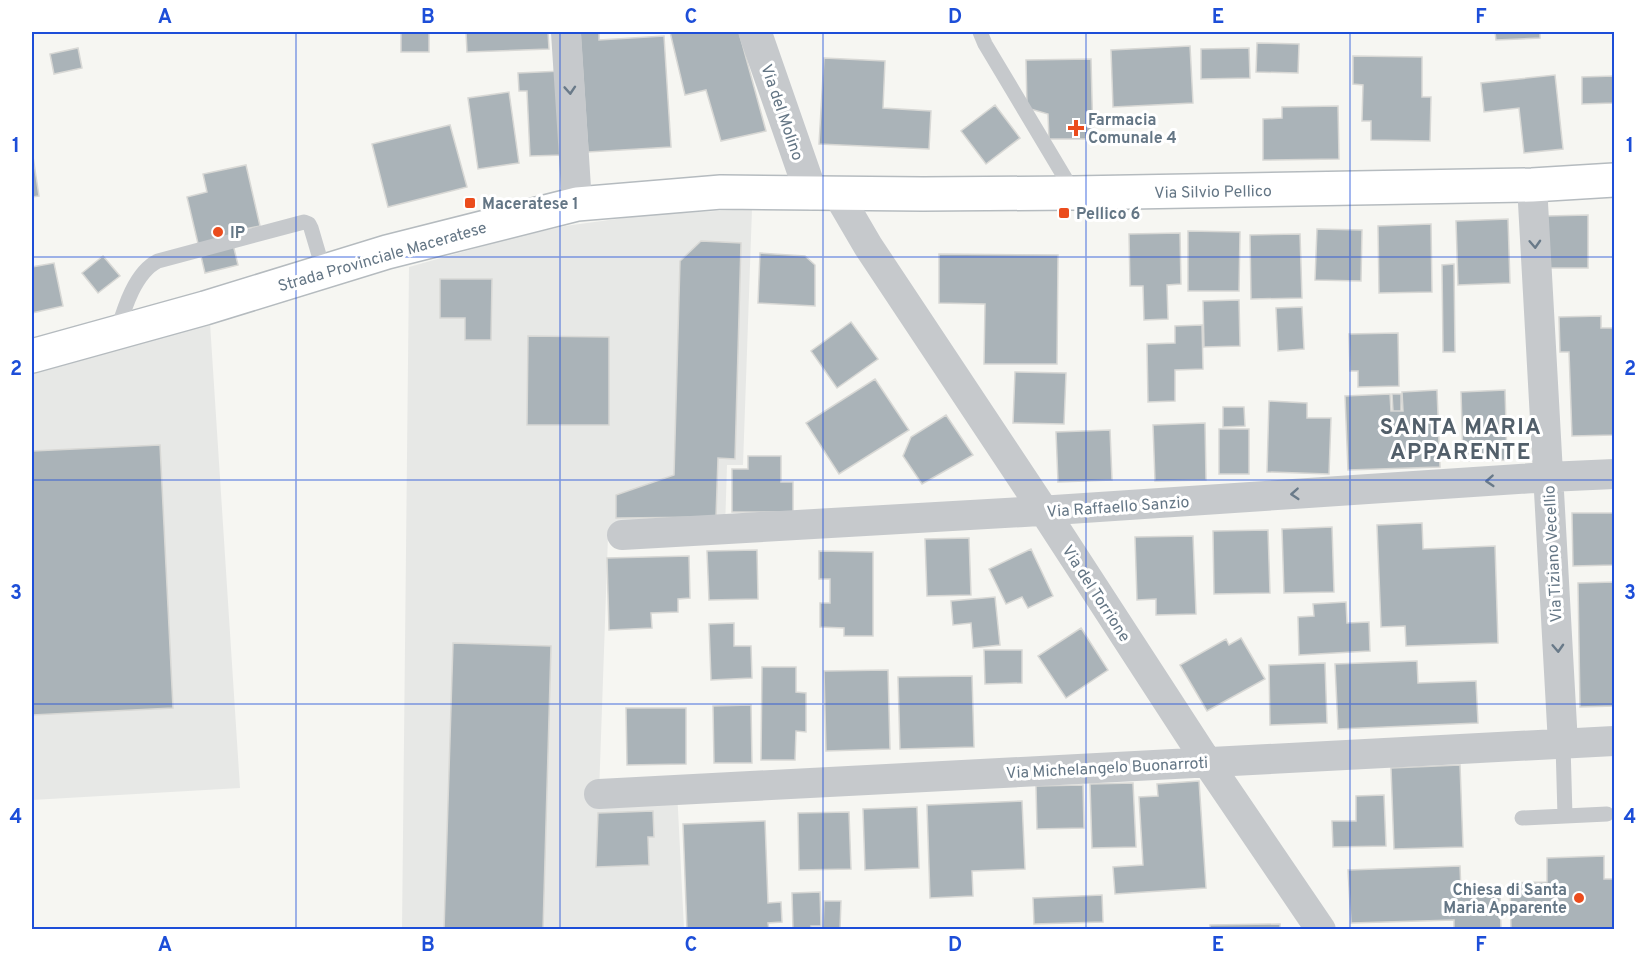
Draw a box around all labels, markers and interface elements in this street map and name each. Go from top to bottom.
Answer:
text: A [158,5,172,31]
text: B [421,5,435,31]
text: C [685,5,697,31]
text: D [948,5,962,31]
text: E [1212,5,1224,31]
text: F [1475,5,1487,31]
street label: Via del Molino [755,62,807,163]
one-way arrow [563,85,576,94]
place label: Farmacia Comunale 4 [1088,111,1177,149]
marker: Farmacia Comunale 4 [1069,121,1083,135]
text: 1 [12,134,20,160]
text: 1 [1626,134,1634,160]
street label: Via Silvio Pellico [1154,182,1272,204]
place label: Maceratese 1 [482,195,579,215]
marker: Maceratese 1 [463,196,477,210]
place label: Pellico 6 [1076,205,1140,225]
marker: Pellico 6 [1057,206,1071,220]
street label: Strada Provinciale Maceratese [276,219,489,297]
place label: IP [230,224,245,244]
marker: IP [211,225,225,239]
one-way arrow [1529,239,1542,248]
text: 2 [10,357,22,383]
text: 2 [1624,357,1636,383]
district label: SANTA MARIA APPARENTE [1380,415,1542,467]
one-way arrow [1485,474,1494,487]
street label: Via Tiziano Vecellio [1540,485,1568,623]
one-way arrow [1291,487,1300,500]
street label: Via Raffaello Sanzio [1046,493,1190,523]
street label: Via del Torrione [1057,542,1134,646]
text: 3 [10,581,22,607]
text: 3 [1624,581,1636,607]
one-way arrow [1551,644,1564,653]
street label: Via Michelangelo Buonarroti [1005,754,1209,784]
text: 4 [10,805,22,831]
text: 4 [1624,805,1636,831]
place label: Chiesa di Santa Maria Apparente [1443,881,1567,919]
marker: Chiesa di Santa Maria Apparente [1572,891,1586,905]
text: A [158,933,172,959]
text: B [421,933,435,959]
text: C [685,933,697,959]
text: D [948,933,962,959]
text: E [1212,933,1224,959]
text: F [1475,933,1487,959]

